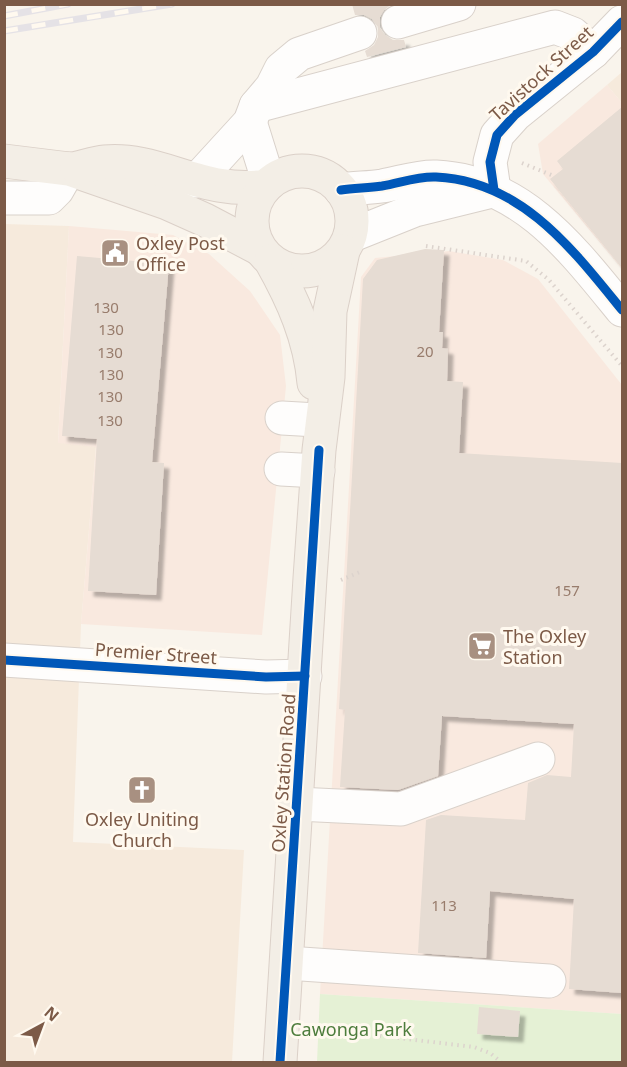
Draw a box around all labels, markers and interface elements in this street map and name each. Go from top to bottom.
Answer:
street label: Tavistock Street [484,20,598,126]
place label: Oxley Post Office [136,231,225,276]
public building icon: Oxley Post Office [99,237,131,269]
house number: 130 [93,297,119,317]
house number: 130 [98,319,124,339]
house number: 20 [416,341,434,361]
house number: 130 [97,342,123,362]
house number: 130 [98,364,124,384]
house number: 130 [97,386,123,406]
house number: 130 [97,410,123,430]
house number: 157 [554,580,580,600]
place label: The Oxley Station [503,624,587,669]
supermarket icon: The Oxley Station [466,630,498,662]
street label: Premier Street [94,637,218,669]
street label: Oxley Station Road [265,693,301,853]
church icon: Oxley Uniting Church [126,774,158,806]
place label: Oxley Uniting Church [85,807,199,852]
house number: 113 [431,895,457,915]
north arrow [12,995,72,1055]
text: N [40,1001,64,1026]
park label: Cawonga Park [290,1017,412,1041]

